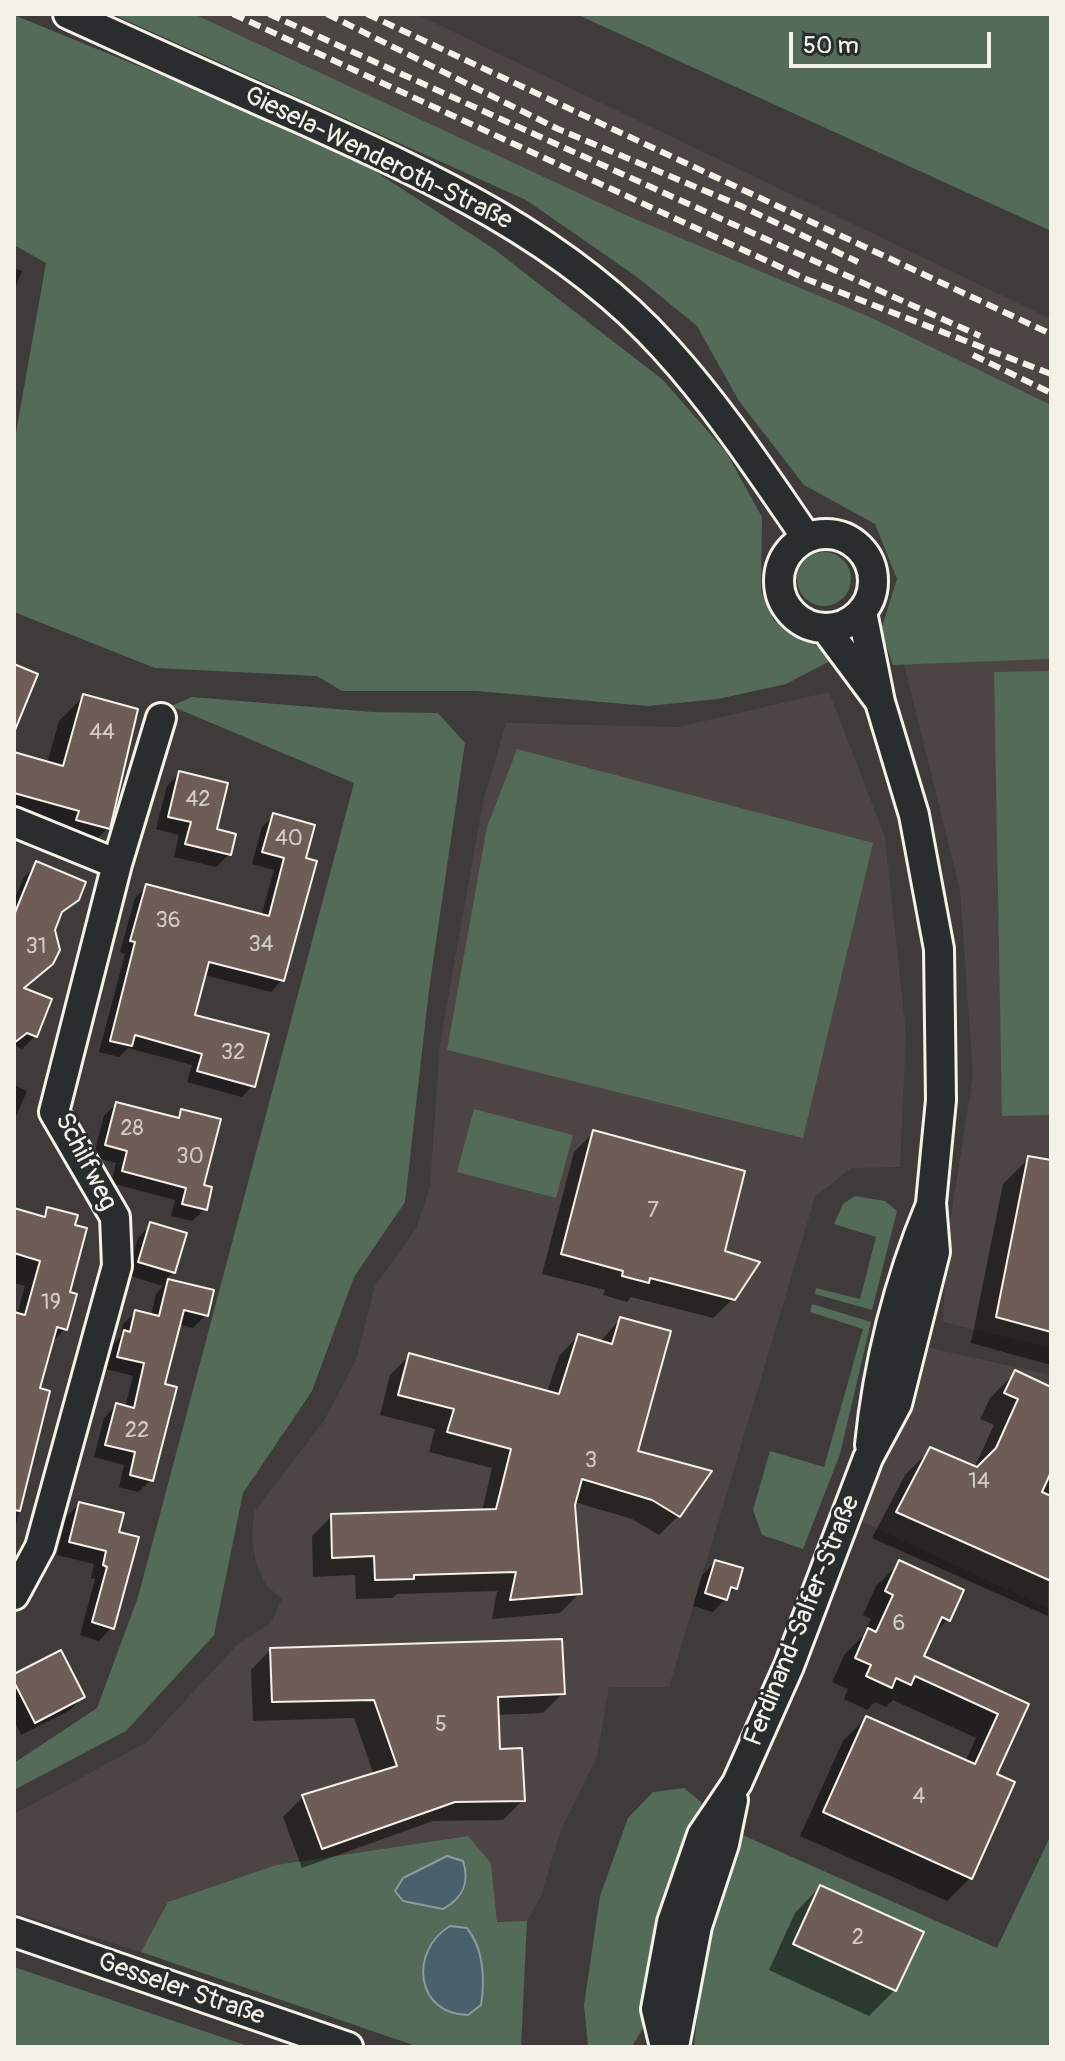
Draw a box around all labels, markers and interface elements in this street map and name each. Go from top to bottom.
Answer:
scale bar [793,16,995,66]
text: 50 m [803,31,859,60]
street label: Giesela-Wenderoth-Straße [239,81,517,237]
house number: 44 [89,720,115,746]
house number: 42 [185,787,211,813]
house number: 40 [275,826,303,852]
house number: 36 [155,908,181,934]
house number: 34 [248,932,274,958]
house number: 31 [26,934,46,960]
house number: 32 [221,1040,245,1066]
street label: Schilfweg [47,1108,123,1216]
house number: 28 [120,1116,144,1142]
house number: 30 [176,1144,204,1170]
house number: 7 [647,1198,659,1224]
house number: 19 [41,1290,61,1316]
house number: 22 [125,1418,149,1444]
house number: 3 [585,1448,597,1474]
house number: 14 [968,1469,990,1495]
street label: Ferdinand-Salfer-Straße [738,1491,868,1751]
house number: 6 [893,1611,905,1637]
house number: 5 [435,1712,447,1738]
house number: 4 [913,1784,925,1810]
house number: 2 [852,1925,864,1951]
street label: Gesseler Straße [94,1947,268,2033]

